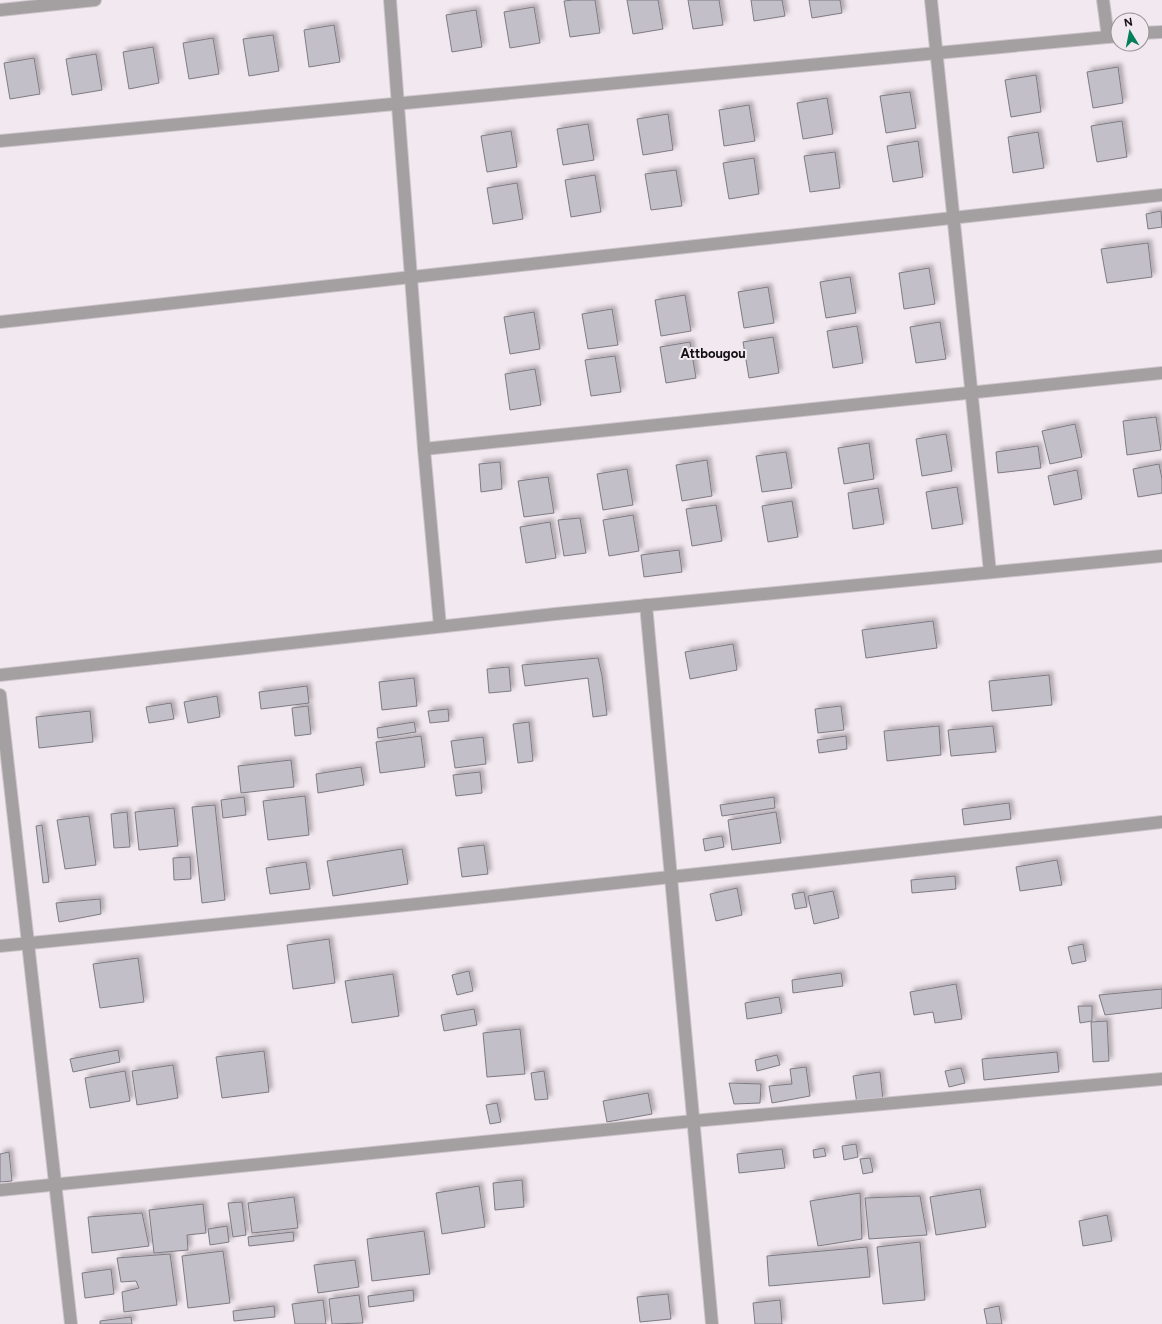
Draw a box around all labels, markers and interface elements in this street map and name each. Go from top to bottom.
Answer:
north arrow [1110,12,1150,52]
text: N [1123,16,1134,30]
district label: Attbougou [680,346,746,361]

